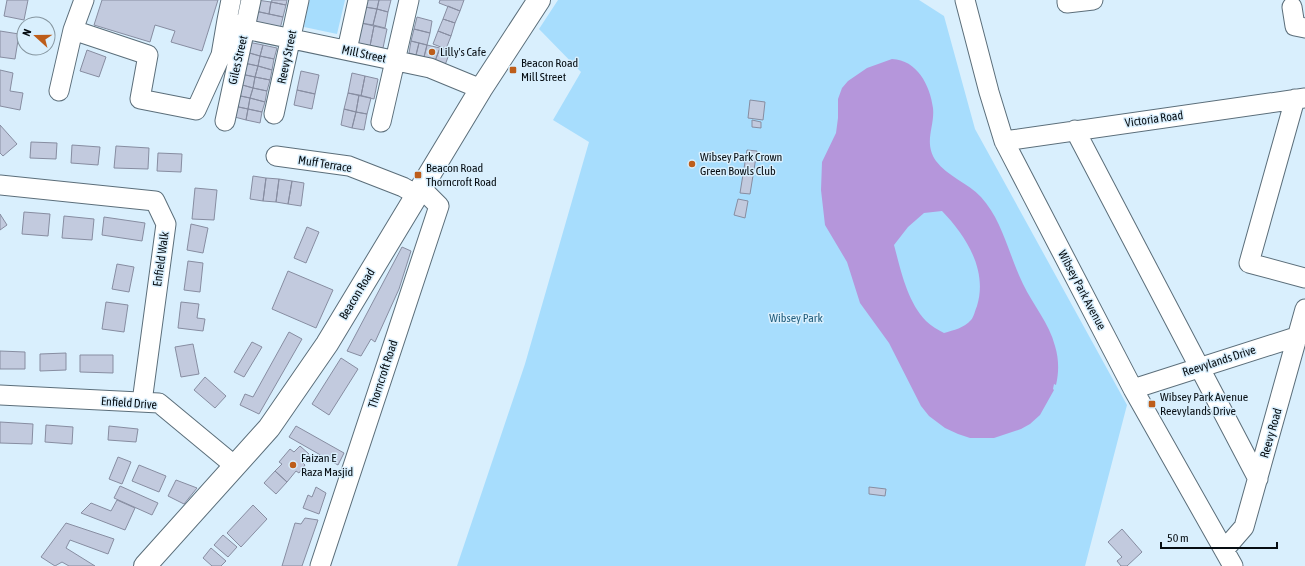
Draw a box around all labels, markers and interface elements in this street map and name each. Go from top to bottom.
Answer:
north arrow [16,16,56,56]
text: N [20,27,33,38]
street label: Reevy Street [274,28,300,85]
street label: Giles Street [226,34,251,86]
street label: Mill Street [340,42,388,66]
place label: Lilly's Cafe [440,45,486,59]
marker: Lilly's Cafe [427,47,437,57]
place label: Beacon Road Mill Street [521,56,578,84]
marker: Beacon Road Mill Street [508,65,518,75]
street label: Victoria Road [1124,108,1184,130]
place label: Wibsey Park Crown Green Bowls Club [700,150,782,178]
street label: Muff Terrace [297,153,353,175]
marker: Wibsey Park Crown Green Bowls Club [687,159,697,169]
place label: Beacon Road Thorncroft Road [426,161,497,189]
marker: Beacon Road Thorncroft Road [413,170,423,180]
street label: Enfield Walk [150,230,172,287]
street label: Wibsey Park Avenue [1055,248,1109,332]
street label: Beacon Road [336,266,378,322]
park label: Wibsey Park [769,311,823,325]
street label: Thorncroft Road [365,338,401,410]
street label: Reevylands Drive [1181,343,1257,379]
place label: Wibsey Park Avenue Reevylands Drive [1160,390,1248,418]
street label: Enfield Drive [101,394,157,412]
marker: Wibsey Park Avenue Reevylands Drive [1147,399,1157,409]
street label: Reevy Road [1257,406,1285,460]
place label: Faizan E Raza Masjid [301,451,353,479]
marker: Faizan E Raza Masjid [288,460,298,470]
scale bar [1161,524,1277,550]
text: 50 m [1167,531,1189,545]

